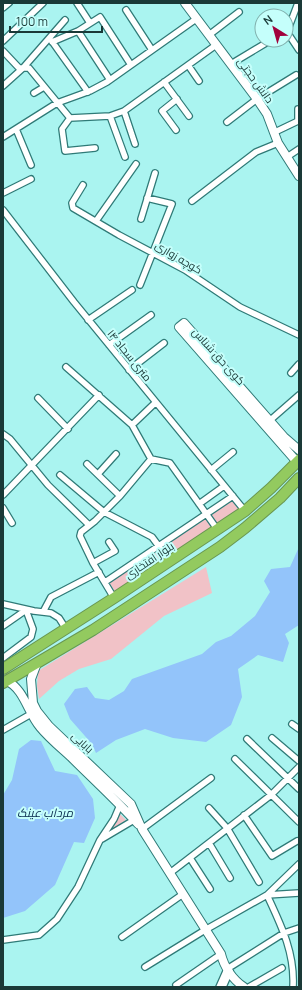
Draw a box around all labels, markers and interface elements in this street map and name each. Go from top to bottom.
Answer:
scale bar [10,8,102,34]
north arrow [254,8,294,48]
text: N [260,11,275,28]
text: 100 m [16,13,48,30]
street label: دانش حجتی [234,54,278,106]
street label: کوچه زواری [153,237,205,277]
street label: کوی حق شناس [189,324,249,388]
street label: ۱۴ متری سجاد [104,326,156,384]
street label: بلوار افتخاری [121,538,177,582]
street label: بابایی [69,728,97,756]
water label: مرداب عینک [17,804,73,821]

